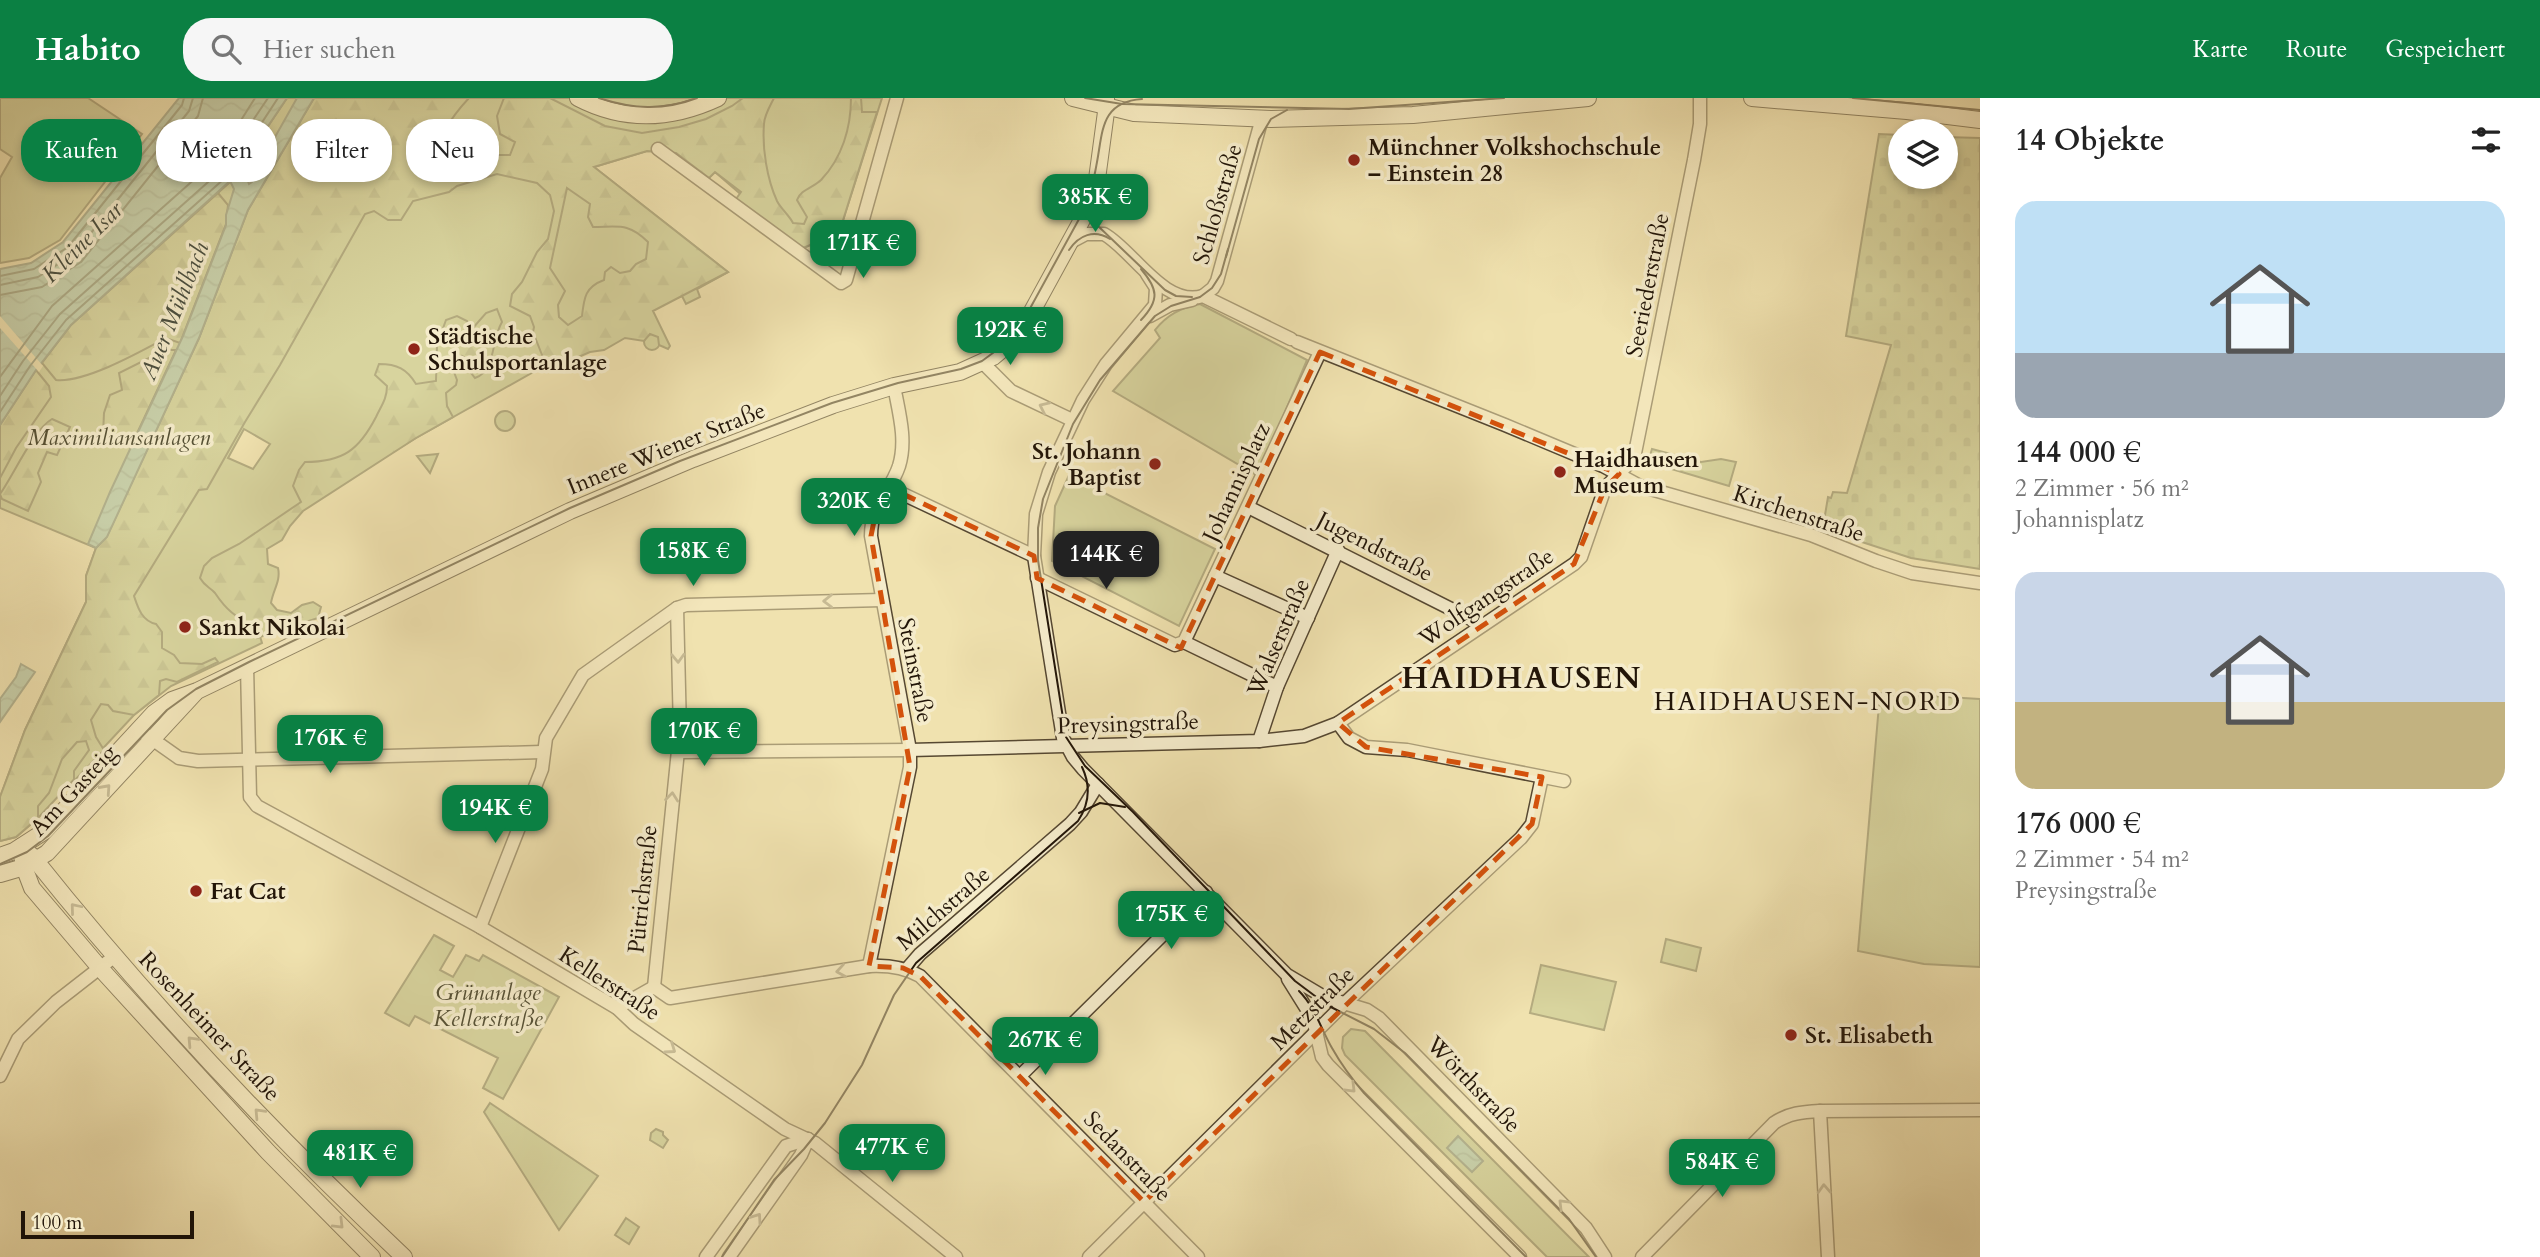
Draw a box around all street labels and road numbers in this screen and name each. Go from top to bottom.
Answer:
street label: Schloßstraße [1185,140,1249,268]
street label: Seeriederstraße [1618,210,1677,360]
street label: Innere Wiener Straße [563,395,770,502]
street label: Johannisplatz [1194,417,1278,550]
street label: Kirchenstraße [1729,478,1868,549]
street label: Jugendstraße [1309,503,1438,589]
street label: Wolfgangstraße [1412,541,1560,655]
street label: Walserstraße [1239,574,1317,702]
street label: Steinstraße [890,615,941,725]
street label: Preysingstraße [1056,706,1200,741]
street label: Am Gasteig [23,738,124,843]
street label: Pütrichstraße [620,823,665,955]
street label: Milchstraße [890,859,997,958]
street label: Kellerstraße [553,939,667,1028]
street label: Rosenheimer Straße [132,945,287,1108]
street label: Metzstraße [1264,960,1361,1057]
street label: Wörthstraße [1419,1028,1528,1140]
street label: Sedanstraße [1077,1104,1179,1208]

